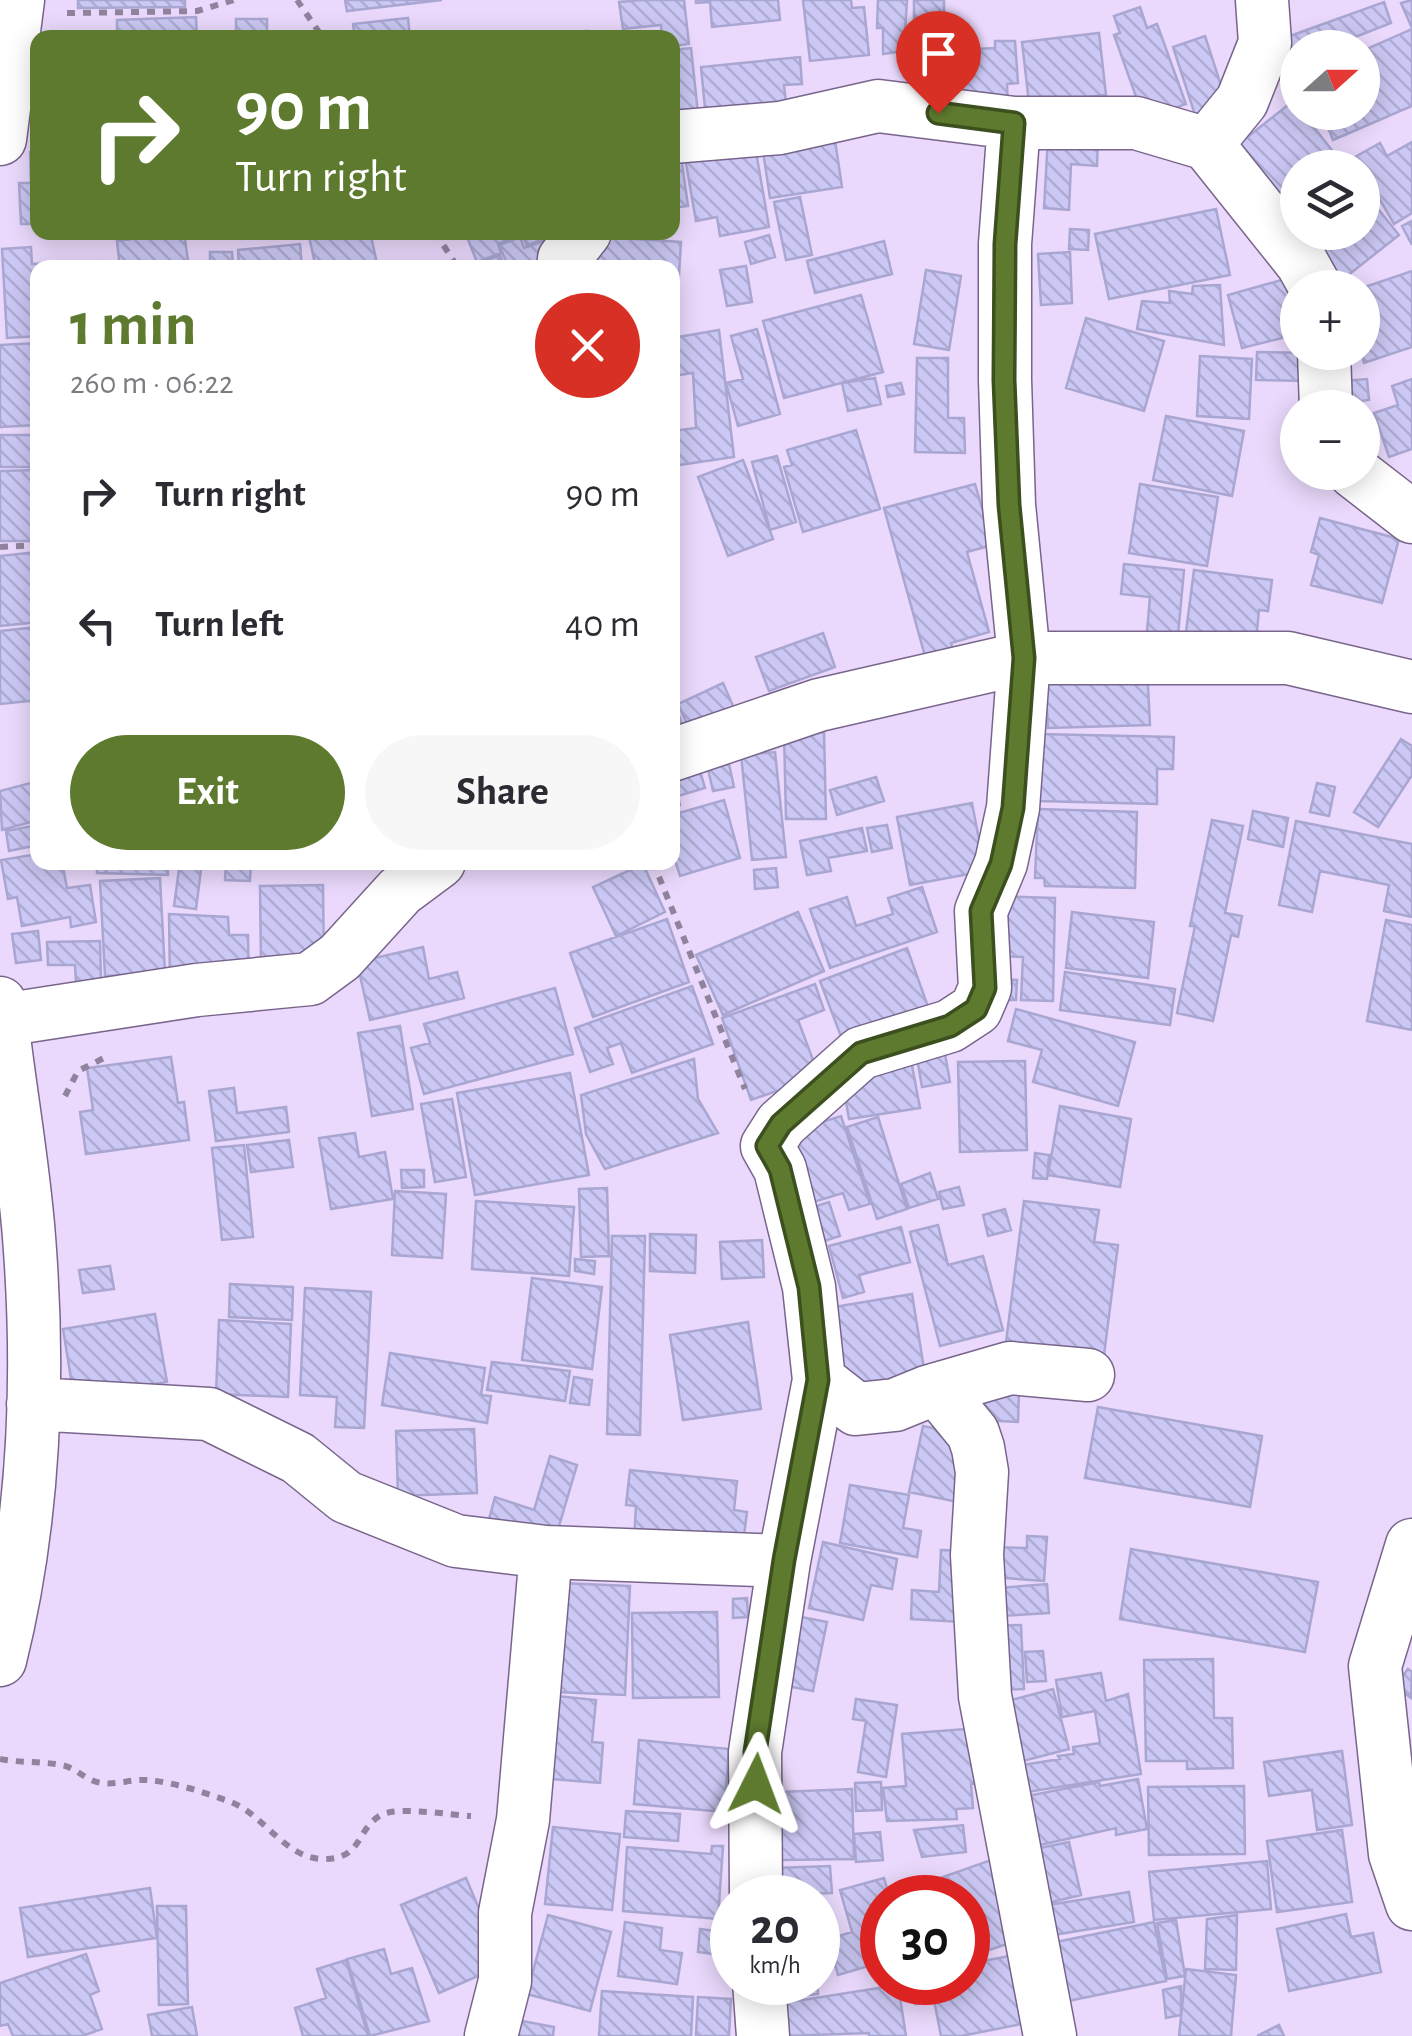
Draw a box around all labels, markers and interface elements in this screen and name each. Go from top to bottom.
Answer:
pin [896,11,981,114]
icon: arrive [911,26,966,81]
north arrow [1280,30,1380,130]
map controls [1280,30,1380,490]
icon: right [70,70,200,200]
text: 90 m [235,73,372,143]
button: layers [1280,150,1380,250]
text: Turn right [235,155,407,200]
button: + [1280,270,1380,370]
button: close [535,293,640,398]
text: 1 min [70,296,196,356]
text: 260 m · 06:22 [70,367,234,399]
button: − [1280,390,1380,490]
icon: right [70,468,125,523]
text: Turn right [155,476,305,514]
text: 90 m [565,476,640,514]
icon: left [70,598,125,653]
text: Turn left [155,606,283,644]
text: 40 m [565,606,640,644]
button: Exit [70,735,345,850]
button: Share [365,735,640,850]
position arrow [704,1732,808,1836]
speed limit sign: 30 [860,1875,990,2005]
text: 20 [750,1903,800,1953]
text: km/h [749,1953,801,1978]

